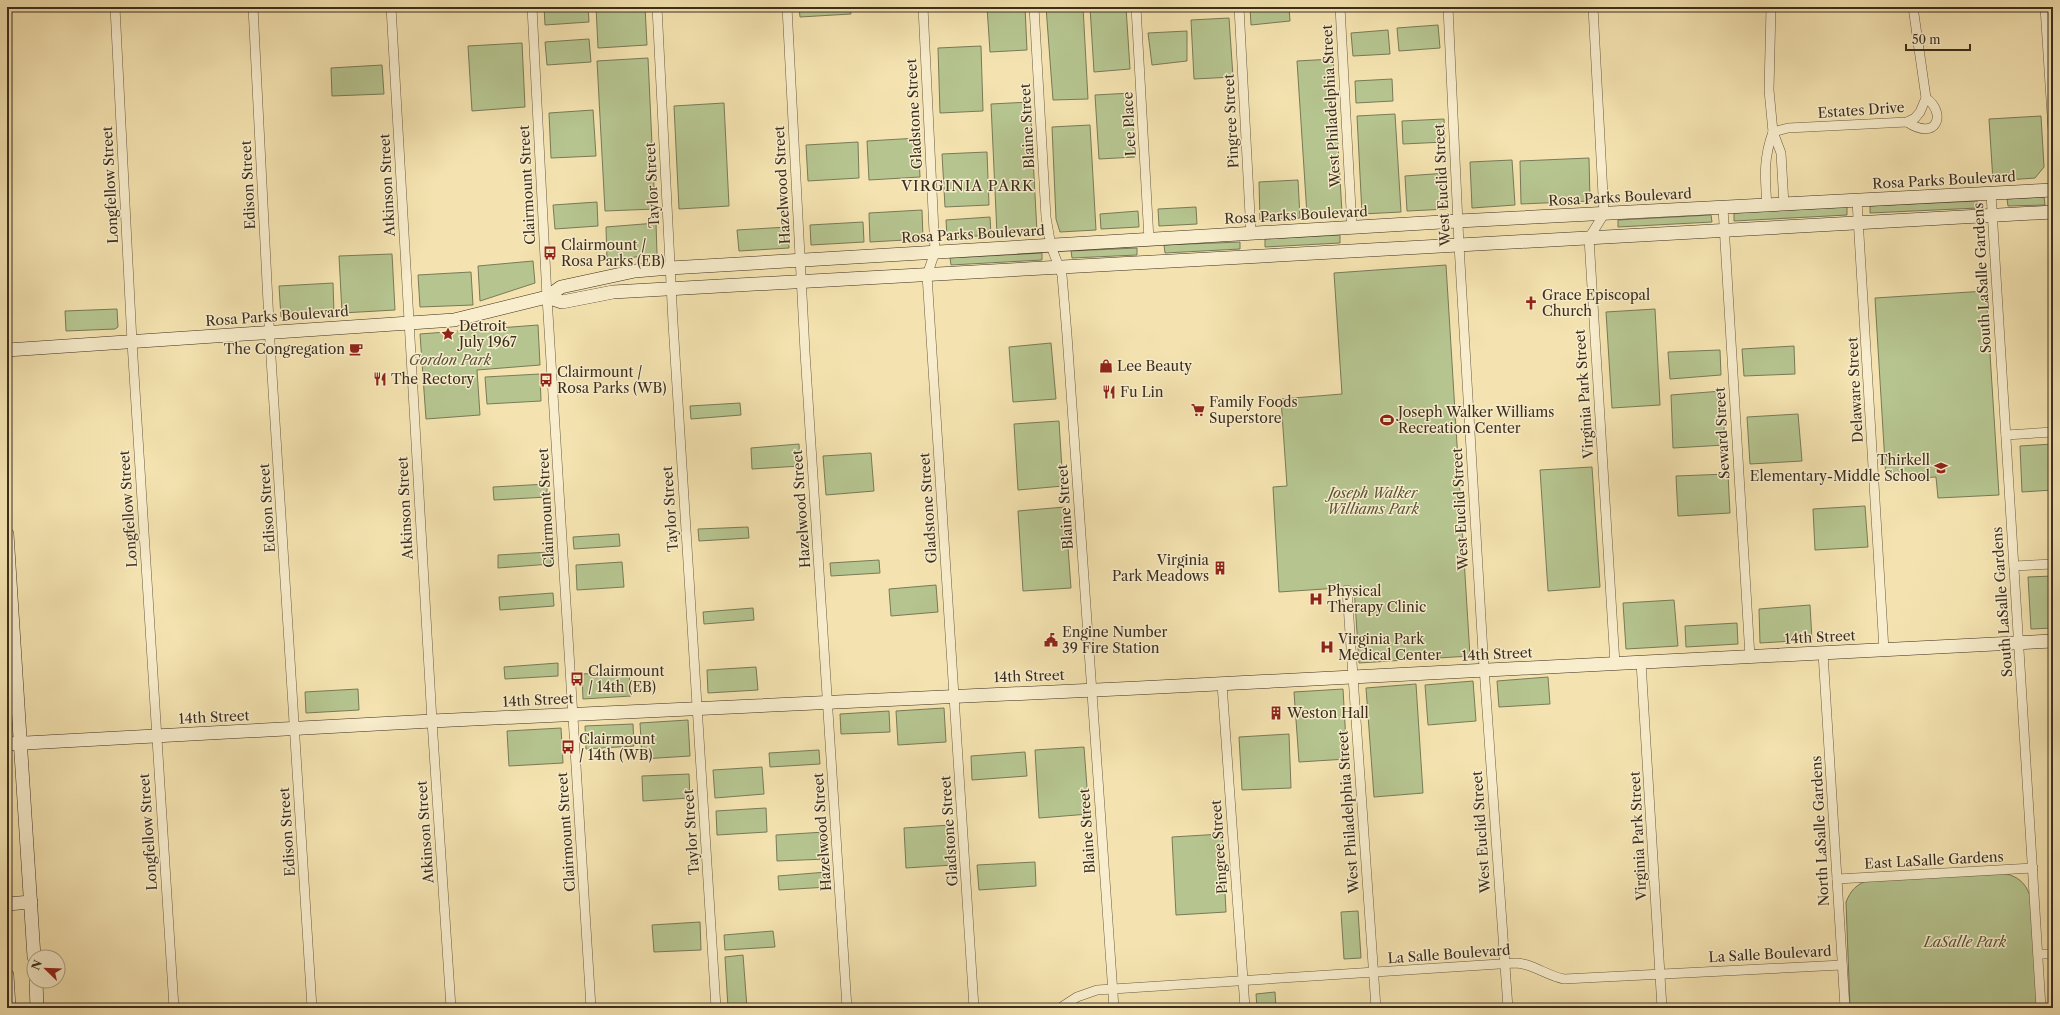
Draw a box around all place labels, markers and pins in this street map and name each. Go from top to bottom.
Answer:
place label: Clairmount / Rosa Parks (EB) [561,236,665,270]
bus stop icon: Clairmount / Rosa Parks (EB) [542,245,558,261]
place label: Grace Episcopal Church [1542,286,1650,320]
church icon: Grace Episcopal Church [1523,295,1539,311]
place label: Detroit July 1967 [457,317,517,351]
place icon: Detroit July 1967 [440,326,456,342]
place label: The Congregation [224,340,345,358]
cafe icon: The Congregation [348,341,364,357]
place label: Lee Beauty [1117,357,1192,375]
shop icon: Lee Beauty [1098,358,1114,374]
place label: Clairmount / Rosa Parks (WB) [557,363,666,397]
place label: The Rectory [391,370,475,388]
restaurant icon: The Rectory [372,371,388,387]
bus stop icon: Clairmount / Rosa Parks (WB) [538,372,554,388]
place label: Fu Lin [1120,383,1164,401]
restaurant icon: Fu Lin [1101,384,1117,400]
place label: Family Foods Superstore [1209,393,1298,427]
supermarket icon: Family Foods Superstore [1190,402,1206,418]
place label: Joseph Walker Williams Recreation Center [1396,403,1554,437]
sports icon: Joseph Walker Williams Recreation Center [1379,412,1395,428]
place label: Thirkell Elementary-Middle School [1750,451,1930,485]
school or university icon: Thirkell Elementary-Middle School [1933,460,1949,476]
place label: Virginia Park Meadows [1112,551,1210,585]
building icon: Virginia Park Meadows [1212,560,1228,576]
place label: Physical Therapy Clinic [1327,582,1426,616]
hospital icon: Physical Therapy Clinic [1308,591,1324,607]
place label: Engine Number 39 Fire Station [1062,623,1168,657]
place label: Virginia Park Medical Center [1337,630,1441,664]
public building icon: Engine Number 39 Fire Station [1043,632,1059,648]
hospital icon: Virginia Park Medical Center [1319,639,1335,655]
place label: Clairmount / 14th (EB) [588,662,664,696]
bus stop icon: Clairmount / 14th (EB) [569,671,585,687]
place label: Weston Hall [1286,704,1369,722]
building icon: Weston Hall [1268,705,1284,721]
place label: Clairmount / 14th (WB) [579,730,655,764]
bus stop icon: Clairmount / 14th (WB) [560,739,576,755]

